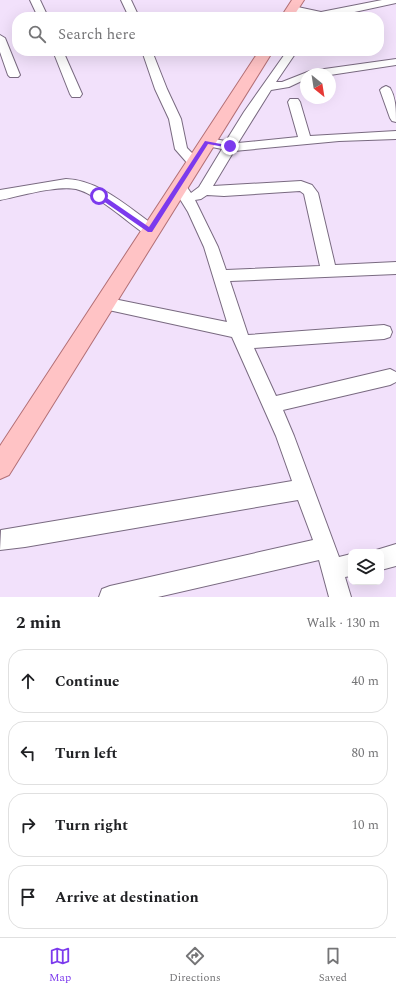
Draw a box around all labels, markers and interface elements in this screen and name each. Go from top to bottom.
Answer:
search box [12,12,384,56]
icon: search [26,23,48,45]
text: Search here [58,23,136,46]
north arrow [300,68,336,104]
route end [221,137,239,155]
route start [90,187,108,205]
map controls [348,549,384,585]
button: layers [348,549,384,585]
text: 2 min [16,610,61,636]
text: Walk · 130 m [306,613,380,633]
icon: ahead [17,670,39,692]
text: Continue [55,670,120,693]
text: 40 m [352,671,379,691]
icon: left [17,742,39,764]
text: Turn left [55,742,117,765]
text: 80 m [352,743,379,763]
icon: right [17,814,39,836]
text: Turn right [55,814,128,837]
text: 10 m [352,815,379,835]
icon: arrive [17,886,39,908]
text: Arrive at destination [55,886,199,909]
tab: Map [49,945,71,986]
tab: Directions [169,945,221,986]
tab: Saved [319,945,347,986]

